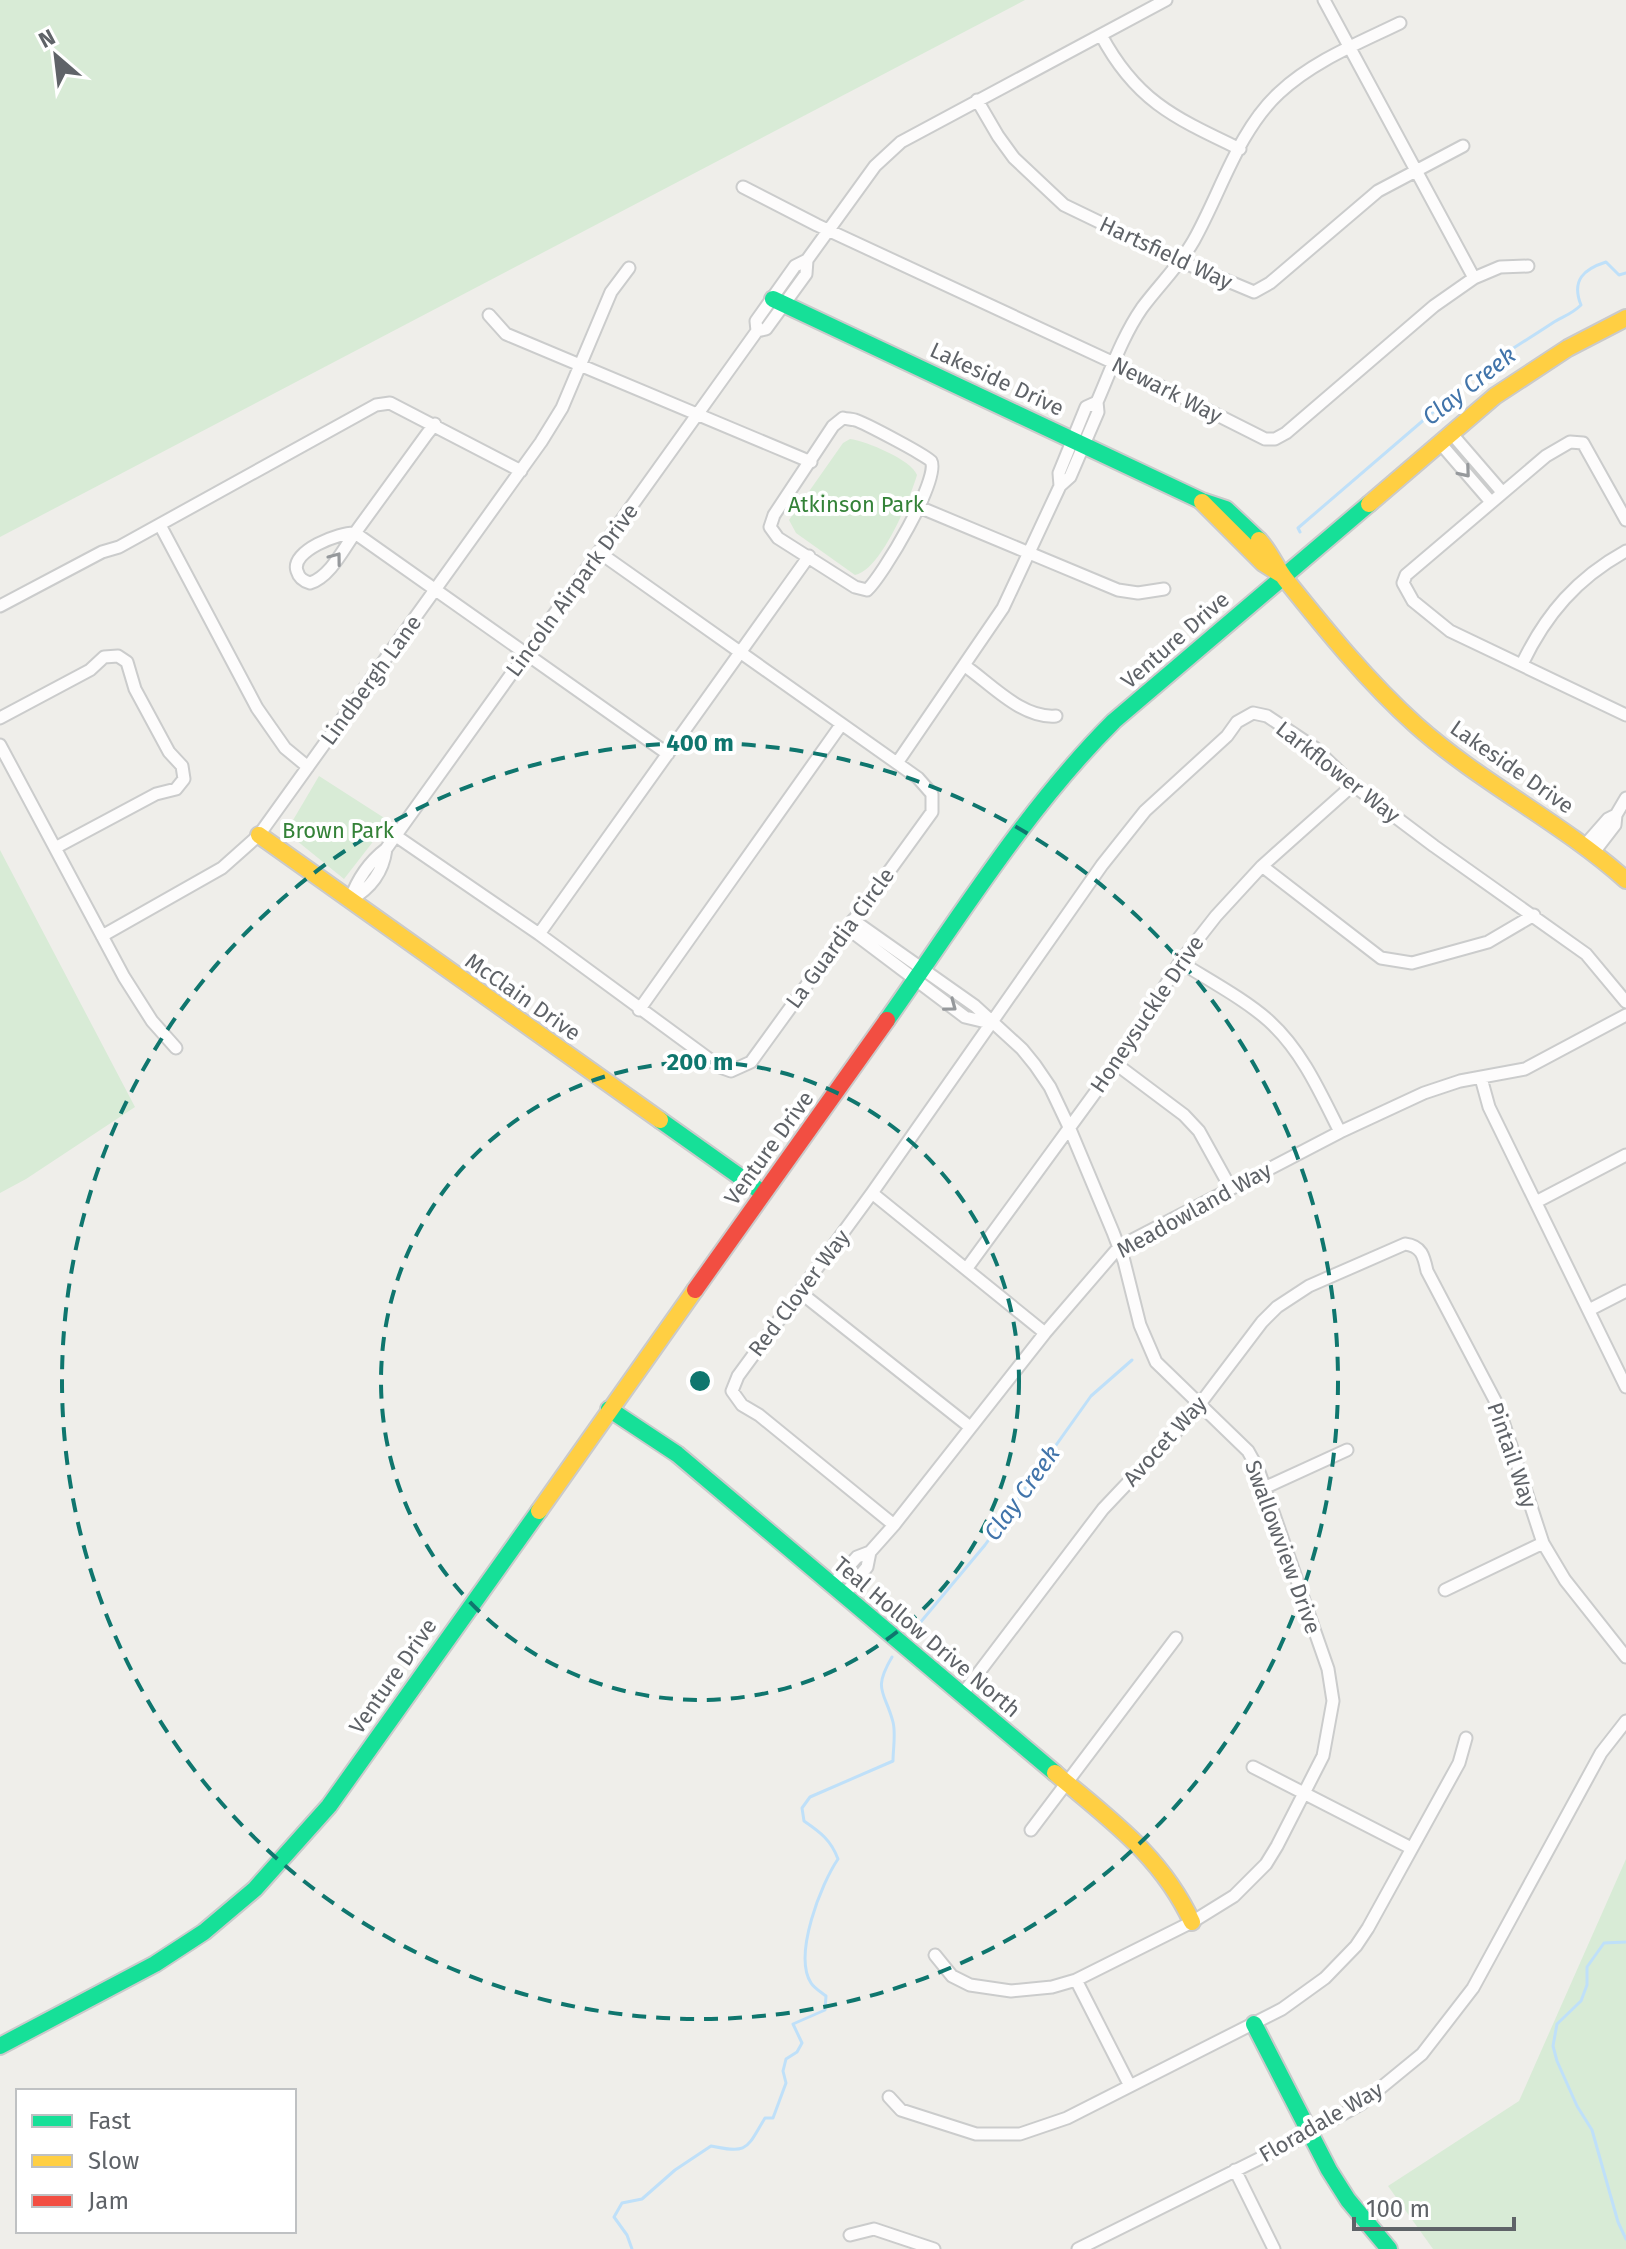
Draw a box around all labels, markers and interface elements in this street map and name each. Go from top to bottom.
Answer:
north arrow [16,16,96,96]
text: N [34,23,60,54]
street label: Hartsfield Way [1095,210,1237,296]
street label: Lakeside Drive [926,336,1068,422]
water label: Clay Creek [1417,341,1521,431]
street label: Newark Way [1107,351,1227,429]
one-way arrow [1455,463,1470,478]
park label: Atkinson Park [788,491,925,518]
street label: Lincoln Airpark Drive [500,498,644,682]
one-way arrow [327,552,341,567]
street label: Venture Drive [1115,586,1235,694]
street label: Lindbergh Lane [315,610,427,750]
street label: Lakeside Drive [1445,714,1579,820]
street label: Larkflower Way [1270,715,1406,829]
text: 400 m [666,729,734,757]
park label: Brown Park [282,817,395,844]
street label: La Guardia Circle [780,862,900,1014]
street label: Honeysuckle Drive [1084,930,1210,1098]
street label: McClain Drive [460,947,586,1047]
one-way arrow [942,997,957,1011]
text: 200 m [667,1048,733,1076]
street label: Venture Drive [719,1086,819,1210]
street label: Meadowland Way [1112,1156,1276,1264]
street label: Red Clover Way [742,1224,856,1362]
centre of rings [686,1367,714,1395]
street label: Avocet Way [1117,1390,1213,1492]
street label: Pintail Way [1481,1399,1543,1512]
water label: Clay Creek [978,1440,1066,1546]
street label: Swallowview Drive [1239,1456,1327,1638]
street label: Teal Hollow Drive North [828,1551,1026,1723]
street label: Venture Drive [343,1613,443,1739]
street label: Floradale Way [1254,2076,1388,2168]
legend [16,2089,296,2233]
text: Fast [88,2107,131,2135]
text: Slow [88,2147,139,2175]
scale bar [1354,2181,1514,2231]
text: Jam [88,2187,129,2215]
text: 100 m [1366,2195,1430,2223]

